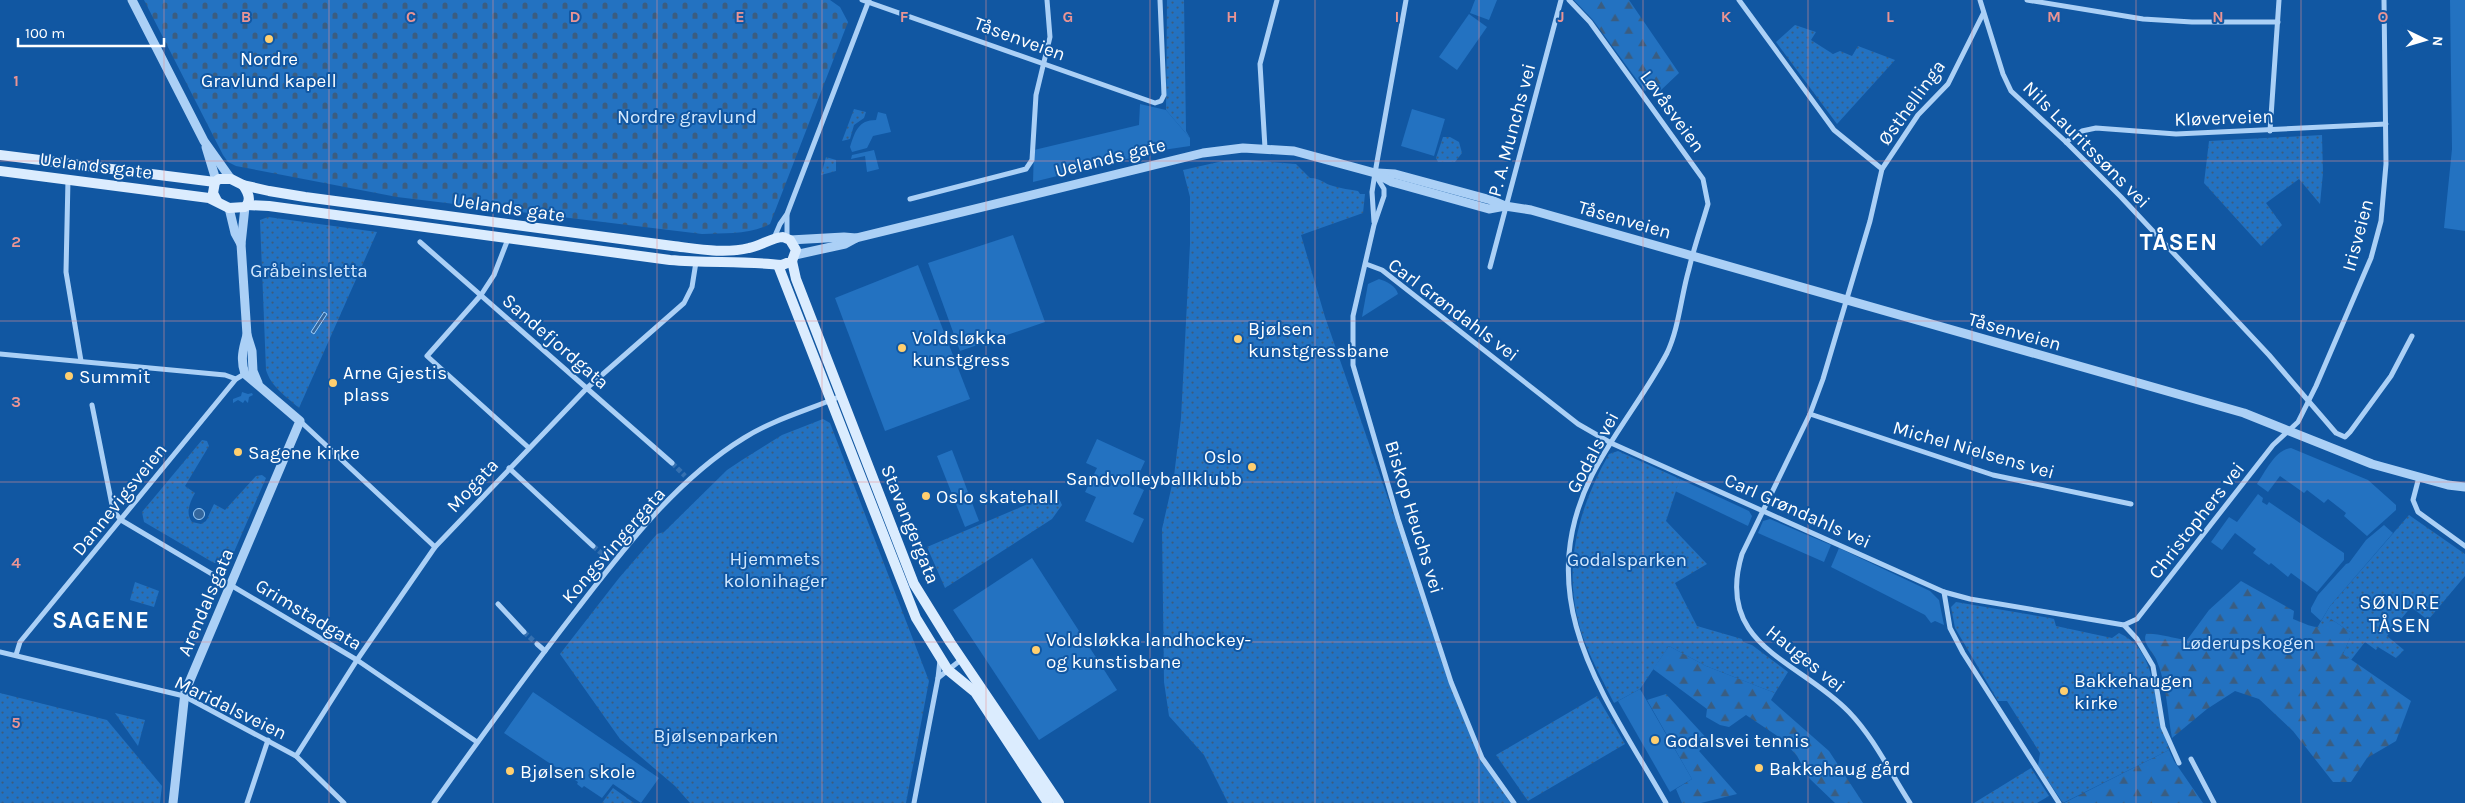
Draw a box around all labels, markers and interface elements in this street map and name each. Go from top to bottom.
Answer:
text: B [241,7,251,26]
text: C [406,7,416,26]
text: D [570,7,581,26]
text: E [735,7,745,26]
text: F [900,7,909,26]
text: G [1063,7,1073,26]
text: H [1226,7,1238,26]
text: I [1395,7,1399,26]
text: J [1557,7,1565,26]
text: K [1721,7,1732,26]
text: L [1886,7,1894,26]
text: M [2047,7,2061,26]
text: N [2212,7,2224,26]
text: O [2378,7,2389,26]
street label: Tåsenveien [971,12,1068,66]
scale bar [18,15,164,47]
north arrow [2400,15,2450,65]
text: 100 m [25,24,65,42]
marker: Nordre Gravlund kapell [263,33,275,45]
text: N [2429,35,2446,47]
place label: Nordre Gravlund kapell [201,48,337,92]
street label: Østhellinga [1874,56,1950,149]
street label: P. A. Munchs vei [1484,61,1540,199]
street label: Løvåsveien [1635,67,1709,157]
text: 1 [13,71,19,90]
street label: Nils Lauritssøns vei [2018,77,2154,213]
street label: Kløverveien [2174,105,2274,131]
park label: Nordre gravlund [617,106,757,128]
street label: Uelands gate [1053,134,1168,182]
street label: Uelands gate [38,148,153,184]
street label: Uelands gate [451,189,566,227]
street label: Tåsenveien [1576,196,1674,244]
street label: Irisveien [2338,197,2378,274]
district label: TÅSEN [2140,227,2218,256]
text: 2 [11,232,21,251]
street label: Carl Grøndahls vei [1384,254,1523,366]
park label: Gråbeinsletta [250,260,368,282]
street label: Sandefjordgata [498,290,613,394]
street label: Tåsenveien [1966,308,2064,356]
place label: Bjølsen kunstgressbane [1248,318,1389,362]
place label: Voldsløkka kunstgress [912,327,1010,371]
marker: Bjølsen kunstgressbane [1232,333,1244,345]
marker: Voldsløkka kunstgress [896,342,908,354]
place label: Arne Gjestis plass [343,362,447,406]
place label: Summit [79,366,150,388]
marker: Summit [63,370,75,382]
marker: Arne Gjestis plass [327,377,339,389]
text: 3 [11,392,21,411]
street label: Godals vei [1562,408,1624,497]
street label: Michel Nielsens vei [1890,416,2057,484]
street label: Biskop Heuchs vei [1380,438,1448,596]
street label: Dannevigsveien [68,439,172,560]
place label: Sagene kirke [248,442,360,464]
marker: Sagene kirke [232,446,244,458]
place label: Oslo Sandvolleyballklubb [1066,446,1242,490]
street label: Mogata [442,454,503,517]
street label: Christophers vei [2144,458,2249,583]
marker: Oslo Sandvolleyballklubb [1246,461,1258,473]
street label: Stavangergata [876,462,944,587]
street label: Carl Grøndahls vei [1721,469,1874,553]
street label: Kongsvingergata [557,483,670,608]
place label: Oslo skatehall [936,486,1059,508]
marker: Oslo skatehall [920,490,932,502]
street label: Arendalsgata [173,545,238,660]
park label: Hjemmets kolonihager [723,548,827,592]
park label: Godalsparken [1567,549,1687,571]
text: 4 [11,553,21,572]
street label: Grimstadgata [251,574,366,655]
district label: SØNDRE TÅSEN [2359,591,2441,637]
district label: SAGENE [52,606,150,634]
street label: Hauges vei [1762,620,1849,697]
place label: Voldsløkka landhockey- og kunstisbane [1046,629,1251,673]
park label: Løderupskogen [2182,632,2314,654]
marker: Voldsløkka landhockey- og kunstisbane [1030,644,1042,656]
place label: Bakkehaugen kirke [2074,670,2193,714]
street label: Maridalsveien [171,671,290,745]
marker: Bakkehaugen kirke [2058,685,2070,697]
text: 5 [11,713,21,732]
park label: Bjølsenparken [653,725,779,747]
place label: Godalsvei tennis [1665,730,1810,752]
marker: Godalsvei tennis [1649,734,1661,746]
place label: Bakkehaug gård [1769,758,1910,780]
place label: Bjølsen skole [520,761,635,783]
marker: Bakkehaug gård [1753,762,1765,774]
marker: Bjølsen skole [504,765,516,777]

